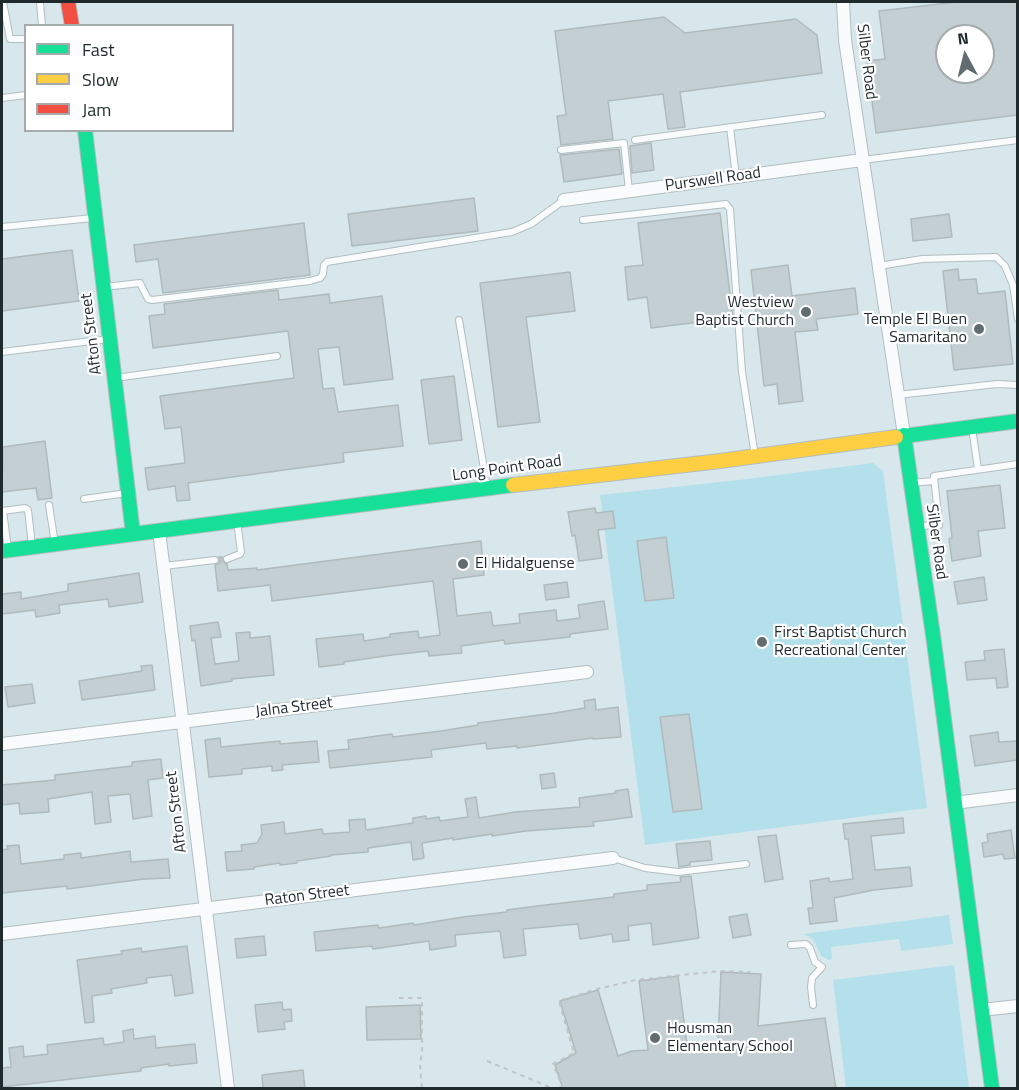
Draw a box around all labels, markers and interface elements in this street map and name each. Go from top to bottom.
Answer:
street label: Silber Road [852,23,880,101]
legend [24,24,234,132]
north arrow [935,24,995,84]
text: N [956,26,970,51]
text: Fast [82,36,115,63]
text: Slow [82,66,119,93]
text: Jam [82,96,111,123]
street label: Purswell Road [664,164,762,196]
street label: Afton Street [77,292,107,376]
place label: Westview Baptist Church [695,293,794,331]
marker: Westview Baptist Church [799,305,813,319]
place label: Temple El Buen Samaritano [864,310,967,348]
marker: Temple El Buen Samaritano [972,322,986,336]
street label: Long Point Road [451,452,563,486]
street label: Silber Road [921,503,951,581]
place label: El Hidalguense [475,554,574,574]
marker: El Hidalguense [456,557,470,571]
place label: First Baptist Church Recreational Center [774,623,907,661]
marker: First Baptist Church Recreational Center [755,635,769,649]
street label: Jalna Street [254,694,334,722]
street label: Afton Street [162,770,192,854]
street label: Raton Street [263,881,351,911]
place label: Housman Elementary School [667,1019,793,1057]
marker: Housman Elementary School [648,1031,662,1045]

